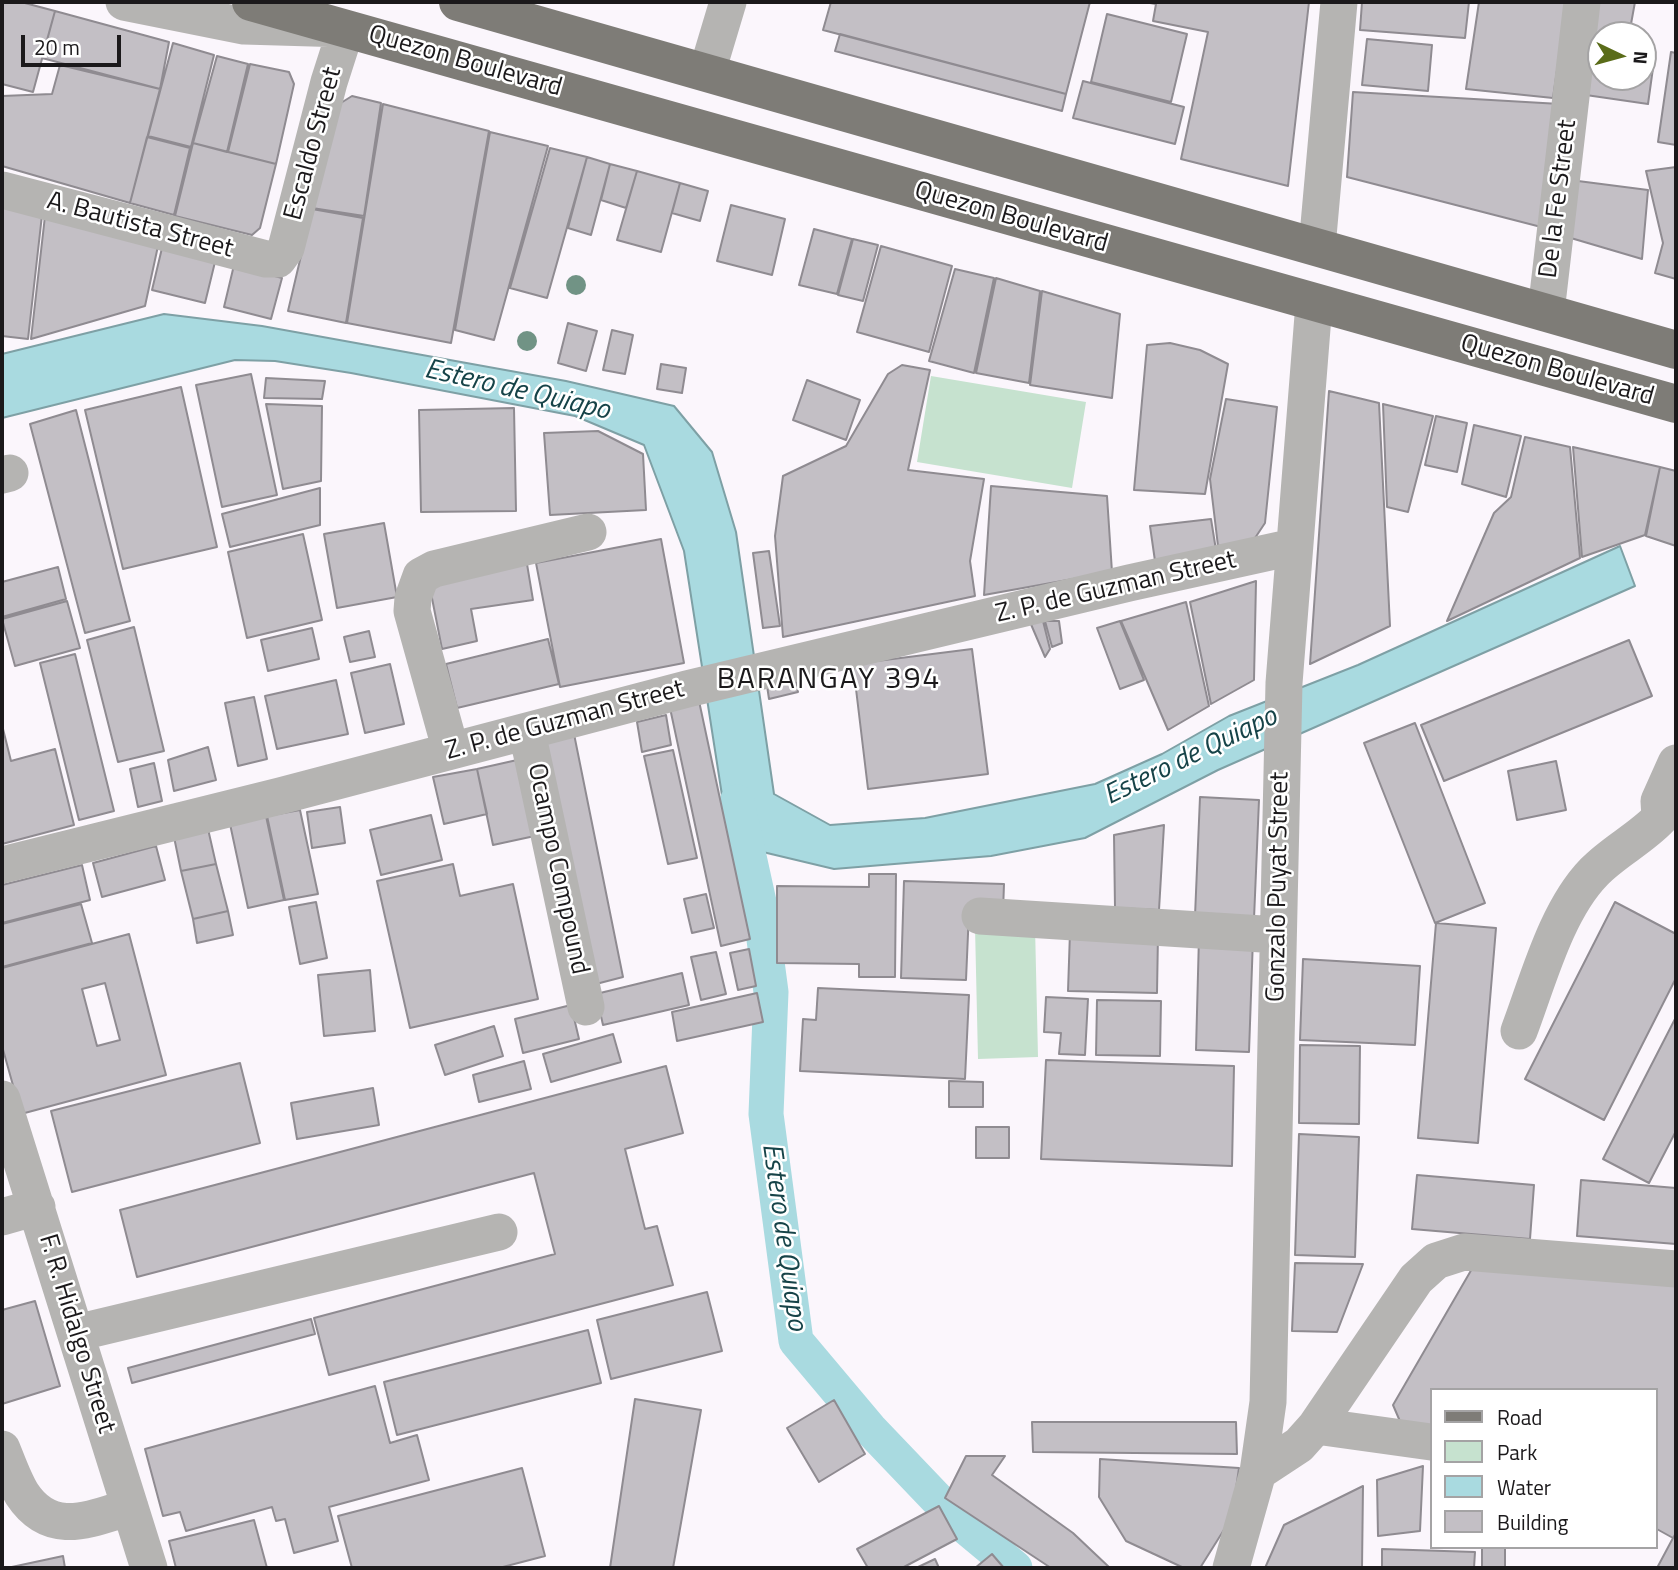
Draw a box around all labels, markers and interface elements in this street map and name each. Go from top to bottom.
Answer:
street label: Quezon Boulevard [365,20,565,104]
scale bar [24,21,124,65]
north arrow [1587,21,1657,91]
text: 20 m [34,31,80,63]
text: N [1626,50,1656,66]
street label: Escaldo Street [279,64,349,224]
street label: De la Fe Street [1534,118,1584,280]
street label: Quezon Boulevard [911,176,1111,260]
street label: A. Bautista Street [43,186,237,266]
street label: Quezon Boulevard [1457,329,1657,413]
water label: Estero de Quiapo [421,353,613,429]
street label: Z. P. de Guzman Street [993,545,1239,631]
district label: BARANGAY 394 [718,663,940,699]
street label: Z. P. de Guzman Street [442,674,688,768]
water label: Estero de Quiapo [1099,701,1283,813]
street label: Ocampo Compound [519,761,595,977]
street label: Gonzalo Puyat Street [1261,772,1297,1002]
water label: Estero de Quiapo [753,1141,813,1333]
street label: F. R. Hidalgo Street [31,1231,121,1437]
legend [1430,1388,1657,1549]
text: Road [1497,1401,1542,1433]
text: Park [1497,1436,1537,1468]
text: Water [1497,1471,1551,1503]
text: Building [1497,1506,1568,1538]

